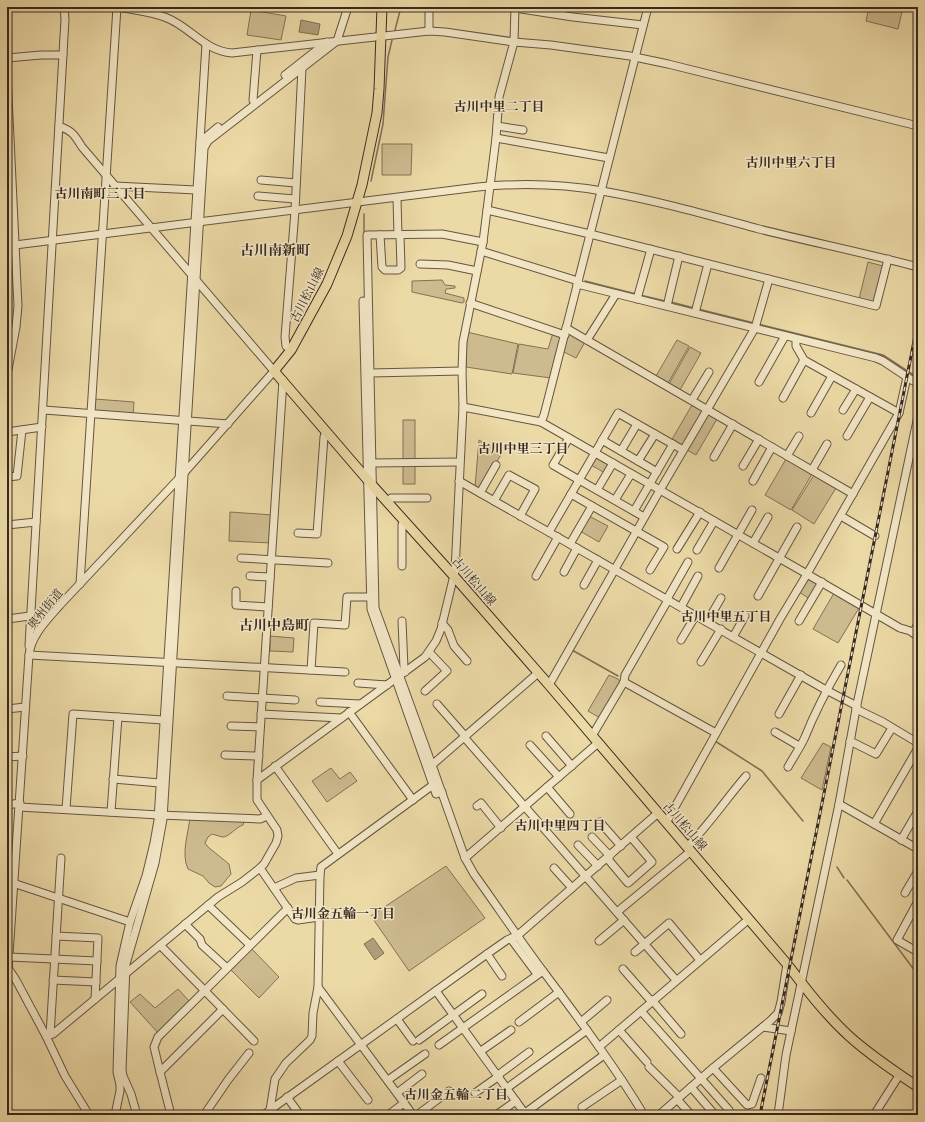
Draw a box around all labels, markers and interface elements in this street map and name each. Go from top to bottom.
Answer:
district label: 古川中里二丁目 [453,99,545,114]
district label: 古川中里六丁目 [745,155,837,170]
district label: 古川南町三丁目 [54,186,146,201]
district label: 古川南新町 [240,242,311,259]
street label: 古川松山線 [287,265,327,325]
district label: 古川中里三丁目 [477,441,569,456]
street label: 古川松山線 [449,554,499,608]
street label: 奥州街道 [24,586,66,632]
district label: 古川中里五丁目 [680,609,772,624]
district label: 古川中島町 [239,617,310,634]
street label: 古川松山線 [660,799,710,853]
district label: 古川中里四丁目 [514,818,606,833]
district label: 古川金五輪一丁目 [291,906,395,921]
district label: 古川金五輪二丁目 [404,1087,508,1102]

